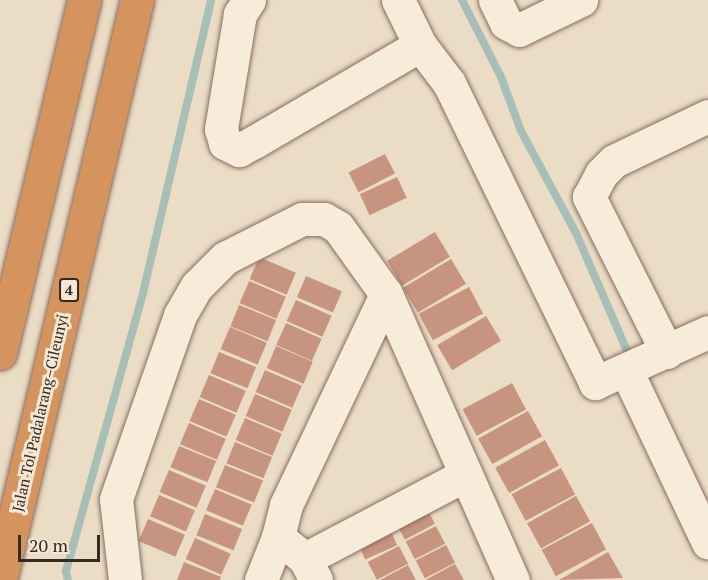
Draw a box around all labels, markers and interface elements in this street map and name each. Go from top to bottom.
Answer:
road number: 4 [58,279,80,301]
street label: Jalan Tol Padalarang–Cileunyi [9,313,71,513]
scale bar [21,523,104,561]
text: 20 m [29,533,68,557]

